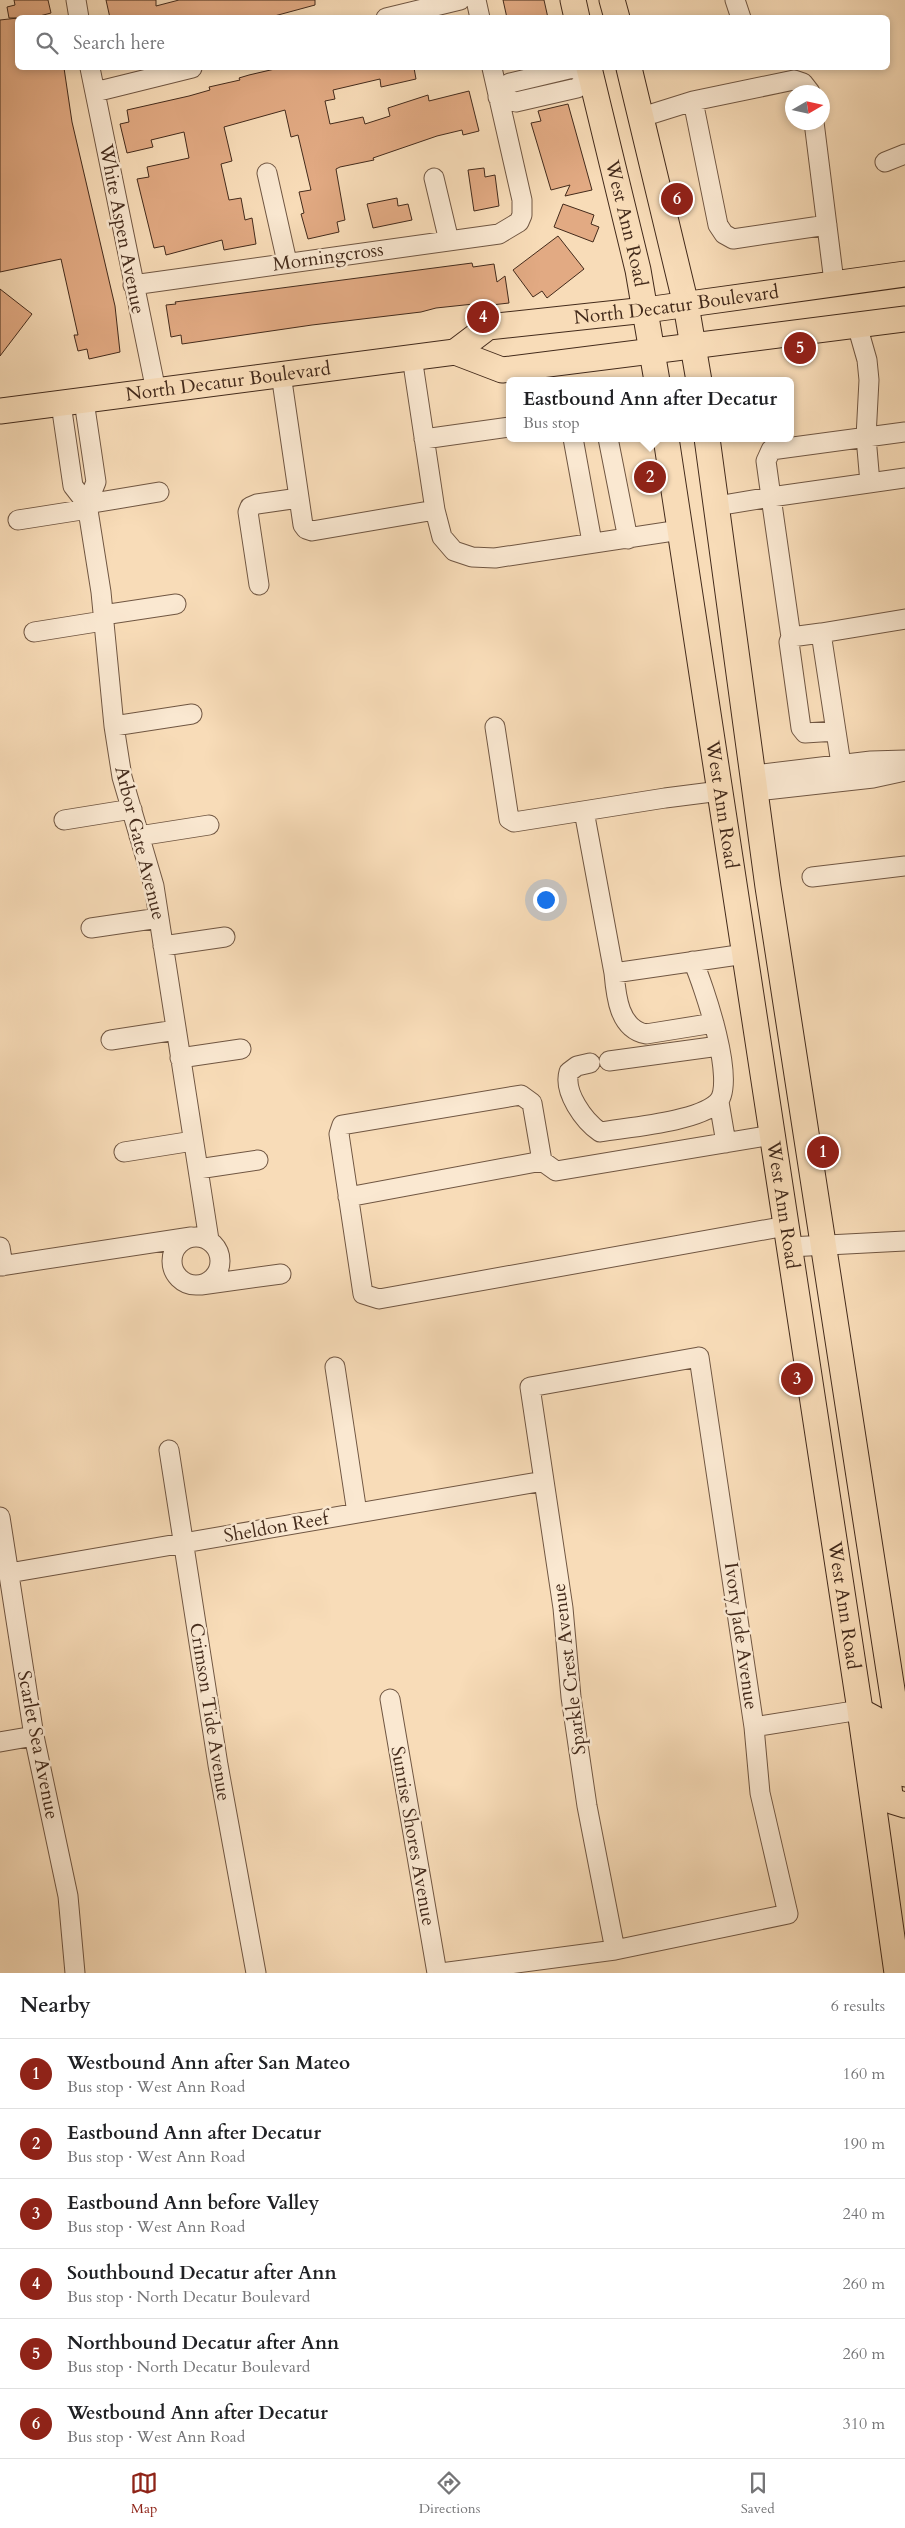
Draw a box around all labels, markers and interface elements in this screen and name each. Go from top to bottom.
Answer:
search box [15,15,890,70]
icon: search [33,29,61,57]
text: Search here [73,30,165,56]
north arrow [785,85,830,130]
street label: White Aspen Avenue [93,141,151,316]
street label: West Ann Road [599,157,654,289]
pin: 6 [661,180,693,218]
street label: Morningcross [271,236,385,278]
street label: North Decatur Boulevard [572,279,780,331]
pin: 4 [467,298,499,336]
pin: 5 [784,329,816,367]
street label: North Decatur Boulevard [124,355,332,408]
popup [506,377,794,442]
text: Eastbound Ann after Decatur [523,386,777,412]
text: Bus stop [523,412,580,434]
pin: 2 [634,458,666,496]
street label: West Ann Road [699,738,745,871]
street label: Arbor Gate Avenue [108,763,172,923]
your location [533,887,559,913]
pin: 1 [807,1133,839,1171]
street label: West Ann Road [760,1138,806,1271]
pin: 3 [781,1360,813,1398]
street label: Sheldon Reef [222,1504,334,1549]
street label: West Ann Road [821,1539,867,1671]
street label: Ivory Jade Avenue [718,1561,764,1711]
street label: Sparkle Crest Avenue [546,1582,592,1756]
street label: Crimson Tide Avenue [183,1621,237,1803]
street label: Scarlet Sea Avenue [11,1668,65,1822]
street label: Sunrise Shores Avenue [384,1744,442,1928]
text: Nearby [20,1991,91,2020]
text: 6 results [831,1995,885,2017]
text: Westbound Ann after San Mateo [67,2050,350,2076]
text: 1 [32,2063,40,2085]
text: 160 m [843,2063,885,2085]
text: Bus stop · West Ann Road [67,2076,245,2098]
text: Eastbound Ann after Decatur [67,2120,321,2146]
text: 2 [32,2133,40,2155]
text: 190 m [843,2133,885,2155]
text: Bus stop · West Ann Road [67,2146,245,2168]
text: Eastbound Ann before Valley [67,2190,319,2216]
text: 3 [32,2203,40,2225]
text: 240 m [843,2203,885,2225]
text: Bus stop · West Ann Road [67,2216,245,2238]
text: Southbound Decatur after Ann [67,2260,337,2286]
text: 4 [32,2273,40,2295]
text: 260 m [843,2273,885,2295]
text: Bus stop · North Decatur Boulevard [67,2286,310,2308]
text: Northbound Decatur after Ann [67,2330,339,2356]
text: 5 [32,2343,40,2365]
text: 260 m [843,2343,885,2365]
text: Bus stop · North Decatur Boulevard [67,2356,310,2378]
text: Westbound Ann after Decatur [67,2400,328,2426]
text: 6 [32,2413,40,2435]
text: 310 m [843,2413,885,2435]
text: Bus stop · West Ann Road [67,2426,245,2448]
tab: Map [130,2469,158,2518]
tab: Directions [419,2469,480,2518]
tab: Saved [741,2469,775,2518]

